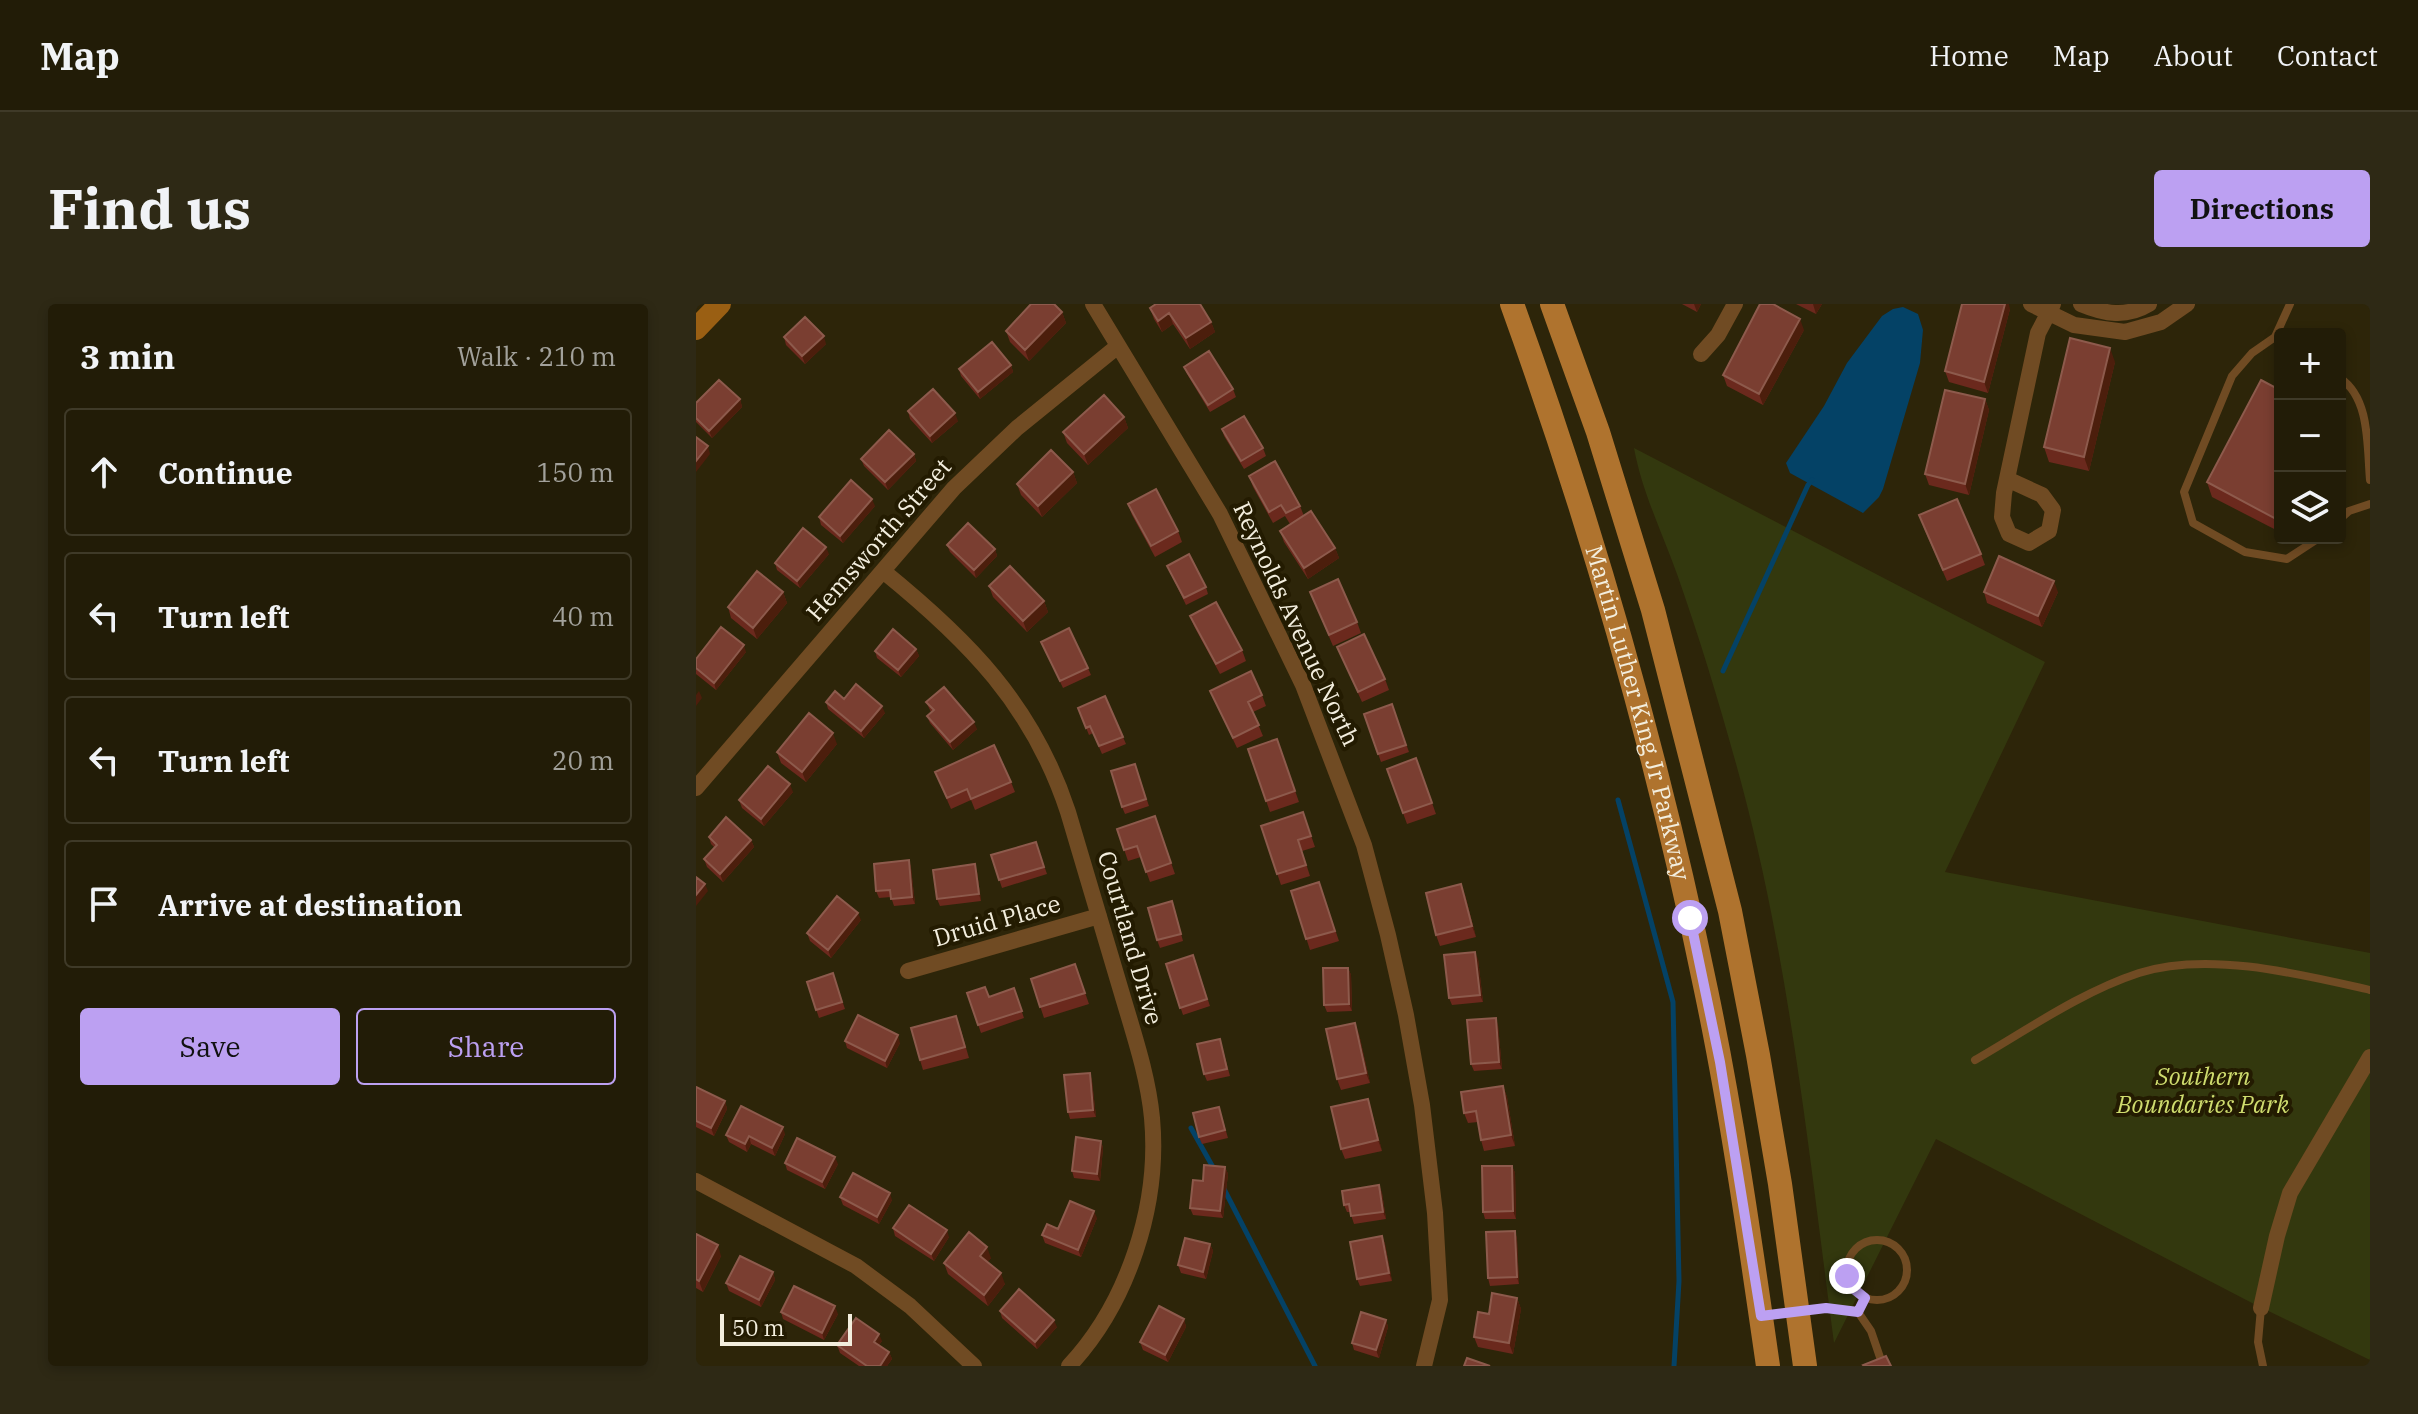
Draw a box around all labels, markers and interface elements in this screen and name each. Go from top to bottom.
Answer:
text: Map [40,31,120,80]
text: Home [1929,37,2009,74]
text: Map [2053,37,2110,74]
text: About [2154,37,2233,74]
text: Contact [2277,37,2378,74]
button: Directions [2154,170,2370,247]
text: Find us [48,172,251,244]
map controls [2274,328,2346,544]
button: + [2274,328,2346,400]
text: 3 min [80,334,175,378]
text: Walk · 210 m [457,339,616,373]
button: − [2274,400,2346,472]
icon: ahead [82,450,126,494]
street label: Hemsworth Street [799,451,958,627]
text: Continue [158,453,293,492]
text: 150 m [536,455,614,489]
button: layers [2274,472,2346,544]
street label: Reynolds Avenue North [1226,496,1368,751]
street label: Martin Luther King Jr Parkway [1578,541,1699,883]
icon: left [82,594,126,638]
text: Turn left [158,597,290,636]
text: 40 m [552,599,614,633]
icon: left [82,738,126,782]
text: Turn left [158,741,290,780]
text: 20 m [552,743,614,777]
street label: Courtland Drive [1091,847,1171,1028]
icon: arrive [82,882,126,926]
text: Arrive at destination [158,885,463,924]
street label: Druid Place [929,887,1064,953]
route start [1672,900,1708,936]
button: Save [80,1008,340,1085]
button: Share [356,1008,616,1085]
park label: Southern Boundaries Park [2116,1060,2289,1120]
route end [1829,1258,1865,1294]
scale bar [720,1310,852,1346]
text: 50 m [732,1313,784,1342]

